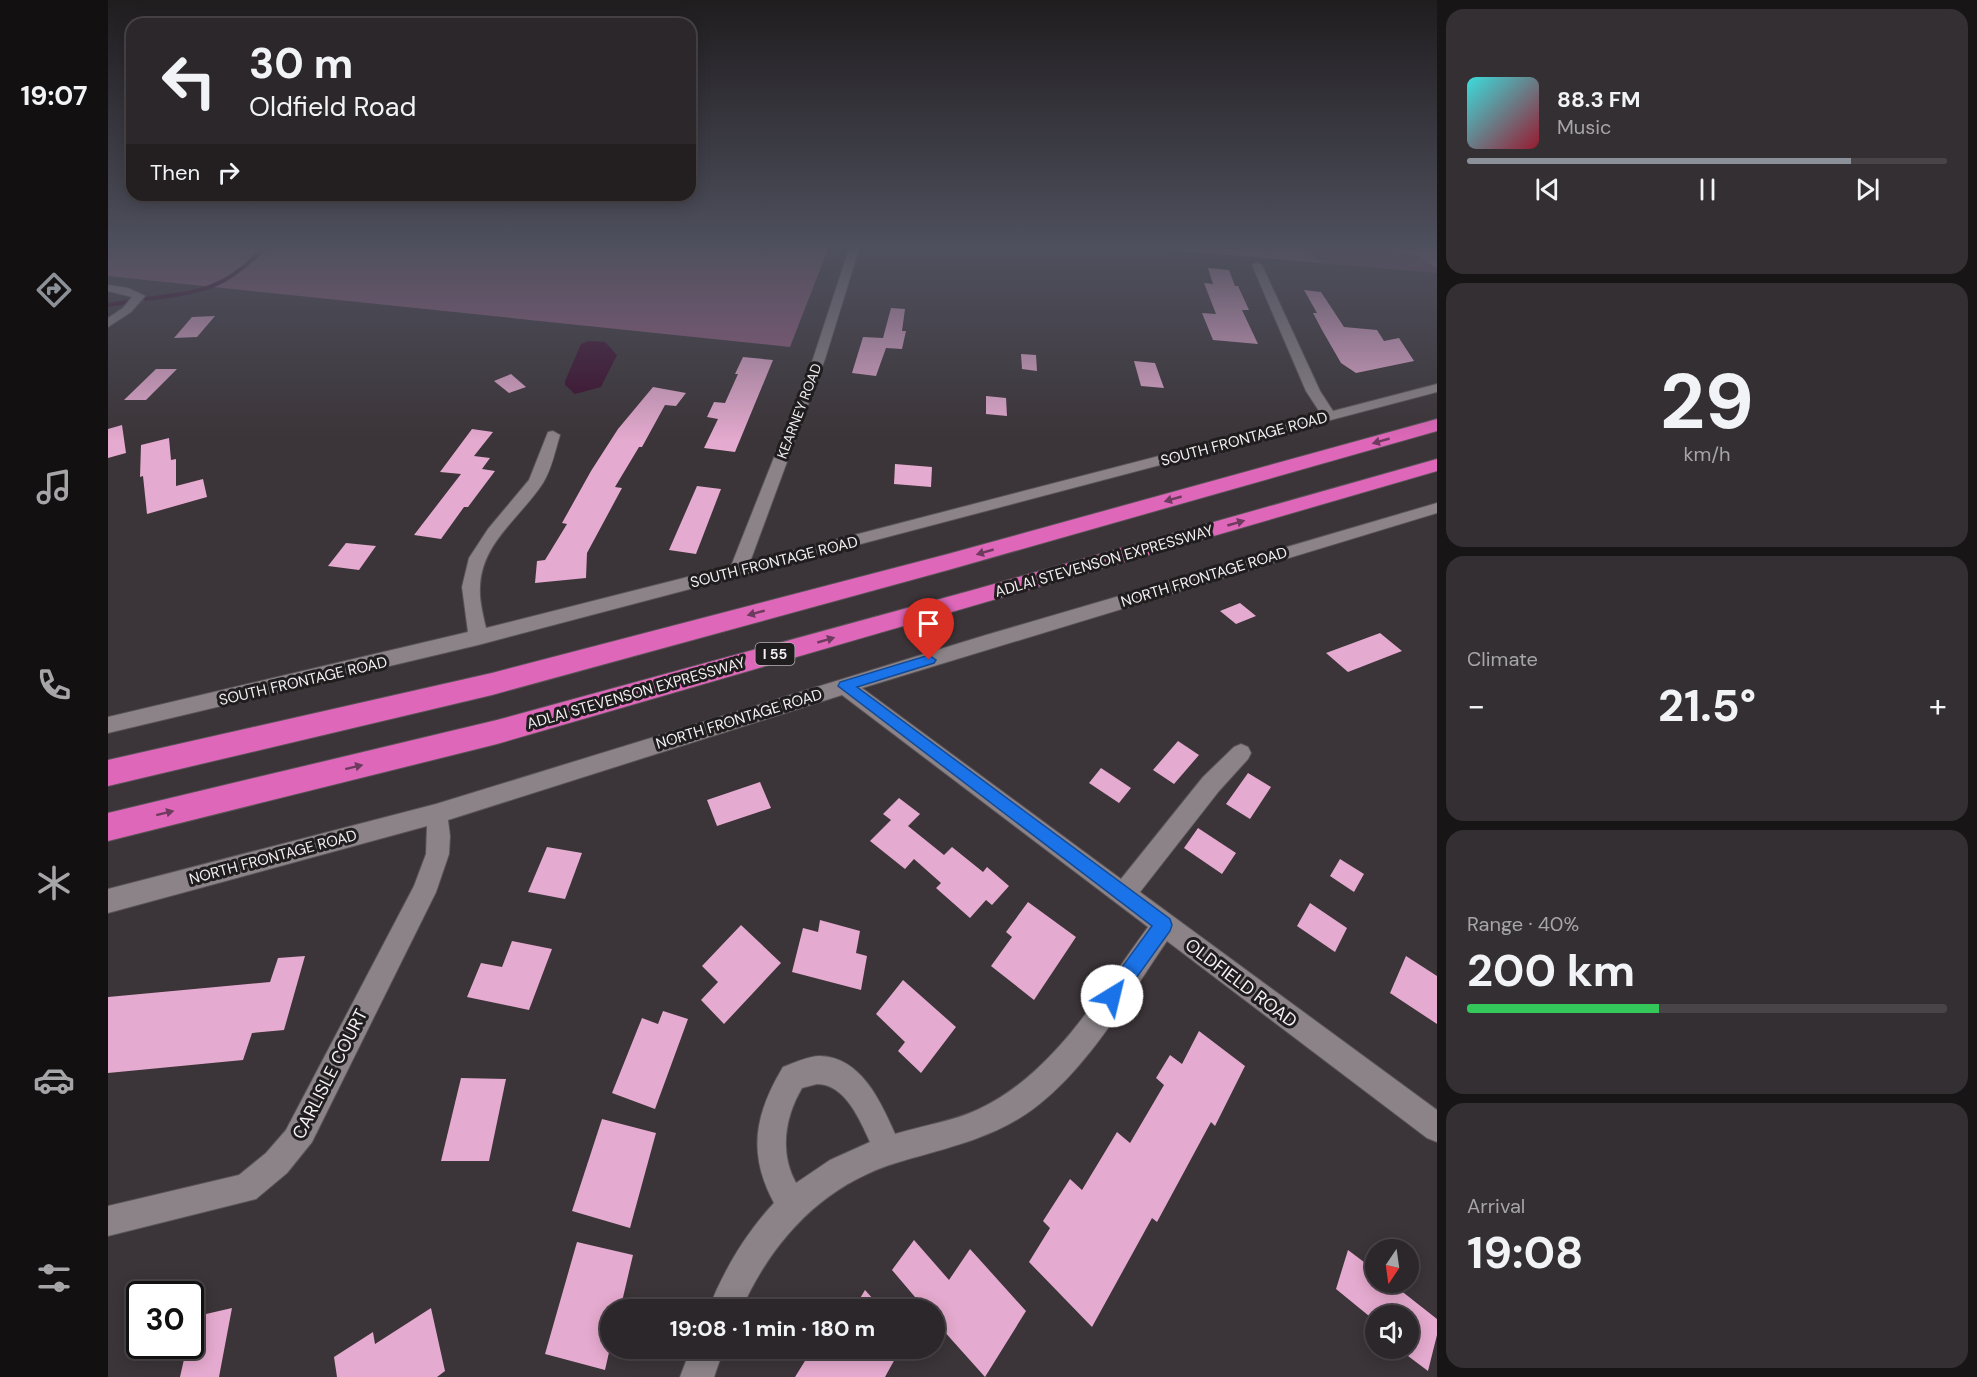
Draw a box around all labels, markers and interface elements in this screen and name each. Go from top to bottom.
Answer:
text: 30 m [249,36,353,91]
icon: left [150,42,228,120]
text: 19:07 [20,78,88,113]
text: 88.3 FM [1557,85,1641,114]
text: Oldfield Road [249,89,416,124]
text: Music [1557,114,1612,140]
icon: right [212,156,245,189]
text: Then [150,158,200,187]
icon: previous [1531,173,1564,206]
icon: pause [1691,173,1724,206]
icon: next [1851,173,1884,206]
icon: directions [33,269,75,311]
text: 29 [1660,351,1754,452]
street label: KEARNEY ROAD [773,361,825,461]
street label: SOUTH FRONTAGE ROAD [1158,407,1330,471]
one-way arrow [1372,437,1390,446]
text: km/h [1683,441,1731,467]
icon: music [33,466,75,508]
one-way arrow [1164,495,1182,504]
one-way arrow [1227,518,1245,527]
street label: ADLAI STEVENSON EXPRESSWAY [992,520,1216,602]
street label: SOUTH FRONTAGE ROAD [688,531,860,593]
street label: NORTH FRONTAGE ROAD [1118,542,1290,612]
one-way arrow [976,548,994,557]
pin [903,598,954,660]
icon: arrive [912,607,945,640]
one-way arrow [747,609,765,619]
one-way arrow [818,635,836,644]
road number: I 55 [756,643,794,665]
text: Climate [1467,646,1538,672]
street label: SOUTH FRONTAGE ROAD [217,652,389,710]
street label: ADLAI STEVENSON EXPRESSWAY [524,652,748,734]
icon: phone [33,664,75,706]
text: 21.5° [1658,676,1756,735]
street label: NORTH FRONTAGE ROAD [653,684,825,754]
text: − [1467,684,1485,727]
text: + [1929,684,1947,727]
one-way arrow [345,761,364,771]
one-way arrow [156,808,175,817]
street label: NORTH FRONTAGE ROAD [187,825,359,889]
icon: climate [33,862,75,904]
text: Range · 40% [1467,911,1579,937]
street label: OLDFIELD ROAD [1180,933,1302,1033]
text: 200 km [1467,941,1635,1000]
position arrow [1080,964,1144,1028]
street label: CARLISLE COURT [287,1005,373,1143]
icon: car [33,1059,75,1101]
text: Arrival [1467,1193,1525,1219]
text: 19:08 [1467,1223,1584,1282]
north arrow [1365,1239,1419,1293]
map controls [1365,1239,1419,1359]
icon: filters [33,1257,75,1299]
speed limit sign: 30 [126,1281,204,1359]
button: sound [1365,1305,1419,1359]
text: 19:08 · 1 min · 180 m [670,1314,875,1343]

